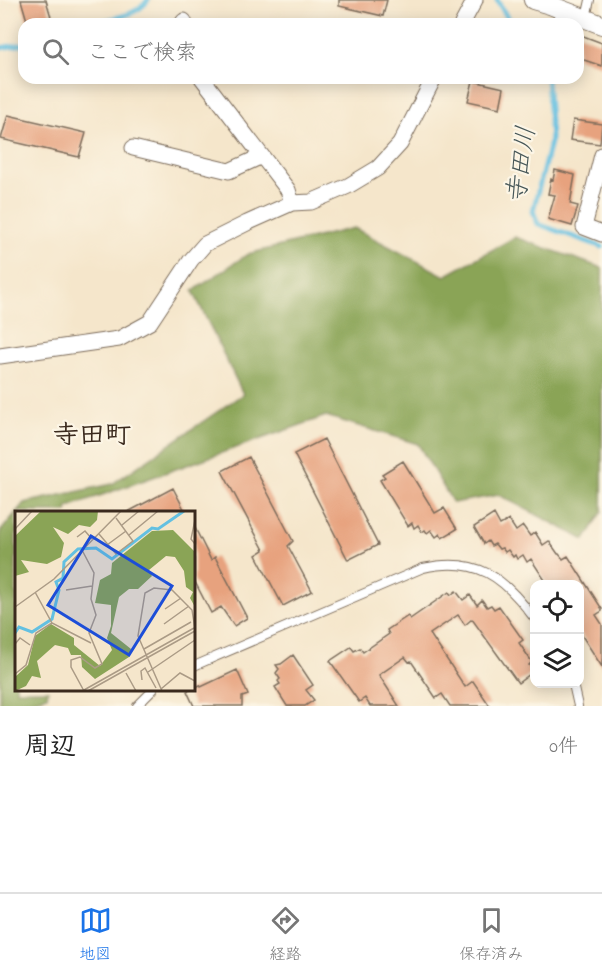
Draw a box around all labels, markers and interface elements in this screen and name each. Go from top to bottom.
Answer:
search box [18,18,584,84]
icon: search [39,35,72,68]
text: ここで検索 [87,38,197,70]
water label: 寺田川 [499,124,547,206]
district label: 寺田町 [53,418,131,456]
inset map [15,511,195,691]
map controls [530,580,584,688]
button: locate [530,580,584,634]
button: layers [530,634,584,688]
text: 周辺 [24,729,76,767]
text: 0件 [549,733,578,762]
tab: 地図 [79,904,112,967]
tab: 経路 [269,904,302,967]
tab: 保存済み [459,904,523,967]

